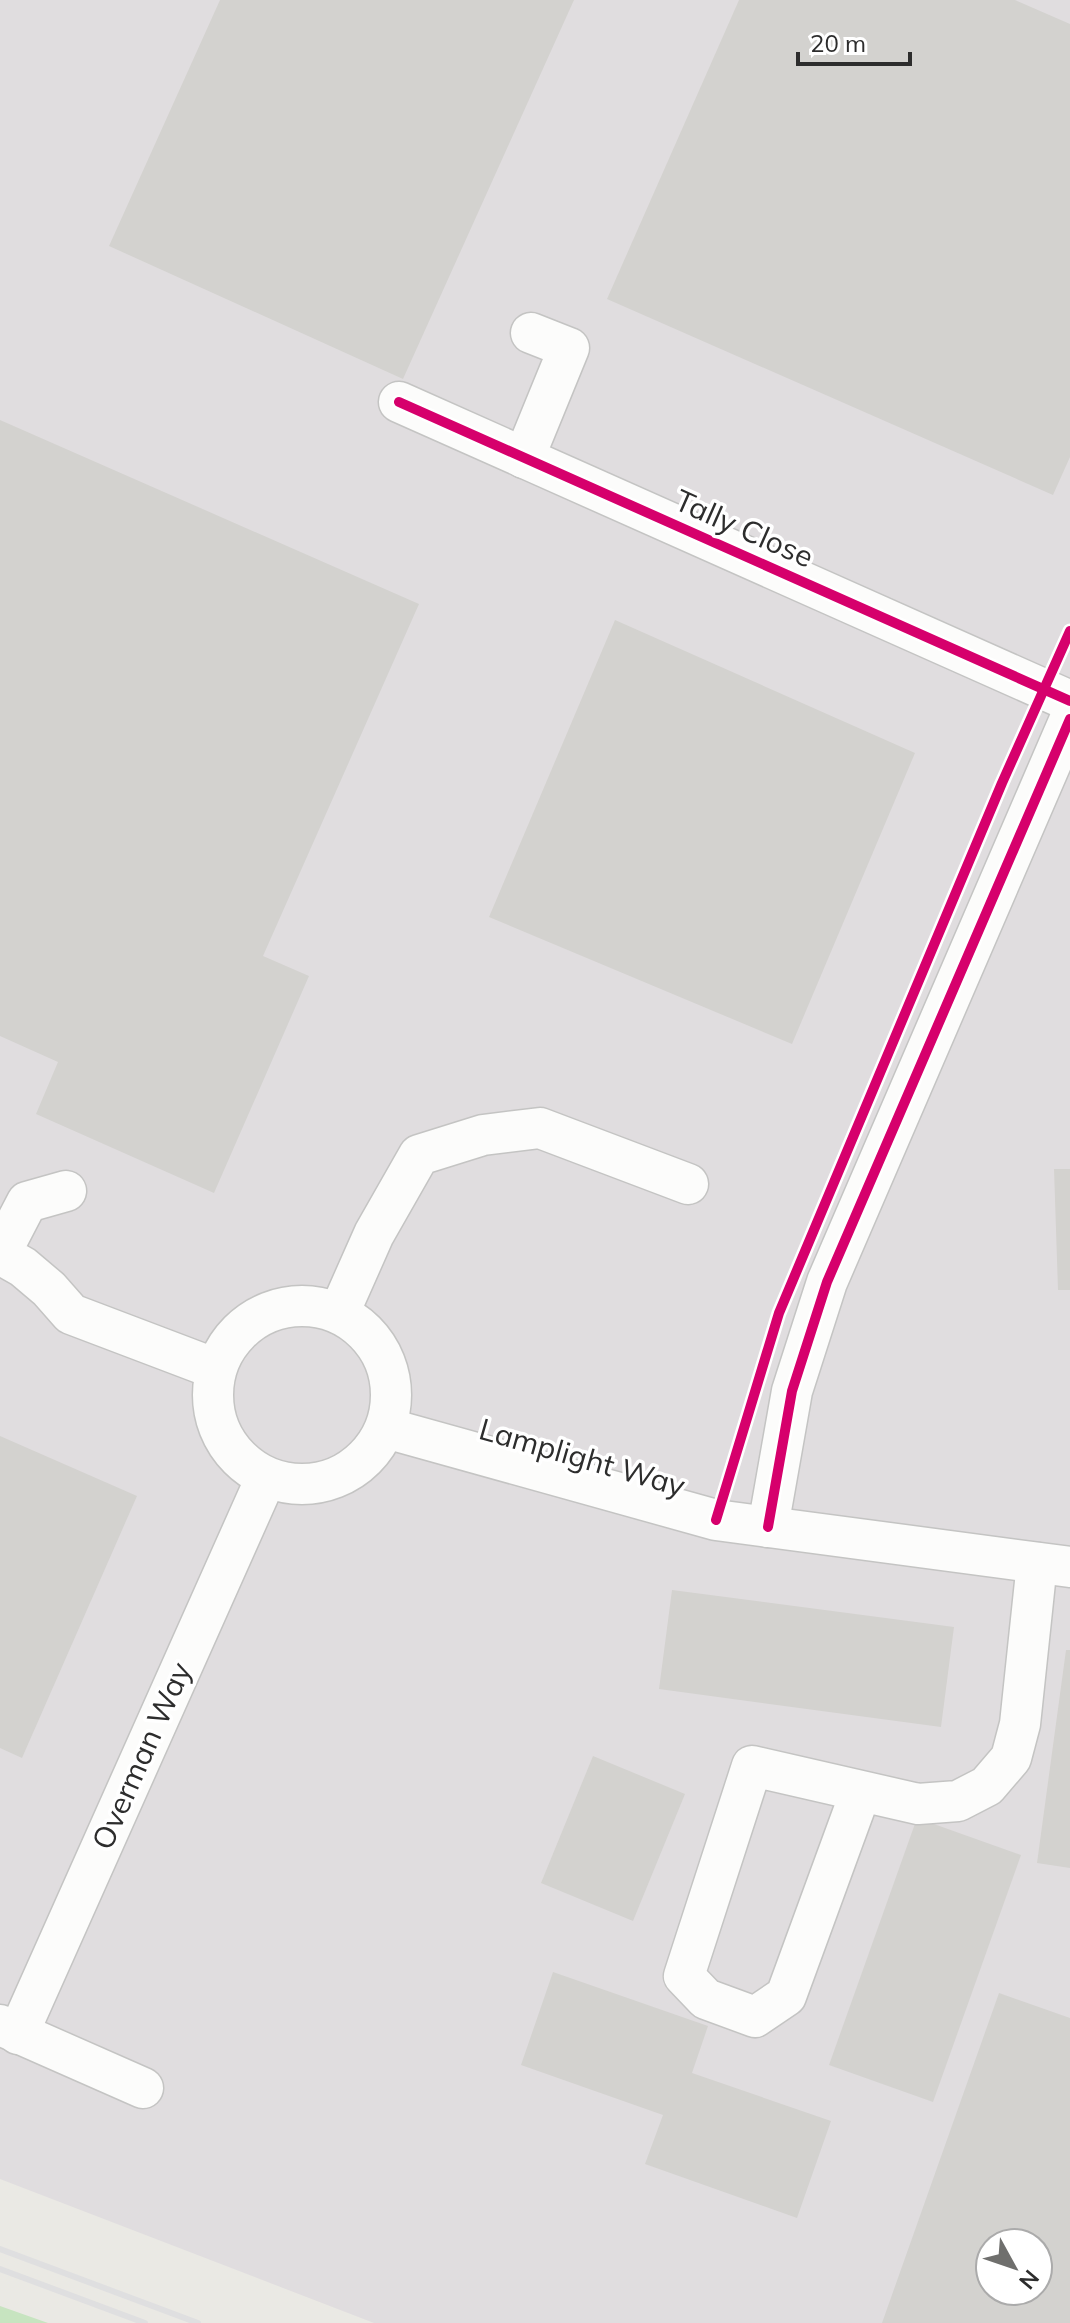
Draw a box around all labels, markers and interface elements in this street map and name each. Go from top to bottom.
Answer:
scale bar [798,16,910,66]
text: 20 m [810,28,866,58]
street label: Tally Close [669,481,820,576]
street label: Lamplight Way [475,1410,690,1505]
street label: Overman Way [83,1656,199,1855]
north arrow [974,2227,1054,2307]
text: N [1013,2264,1045,2295]

